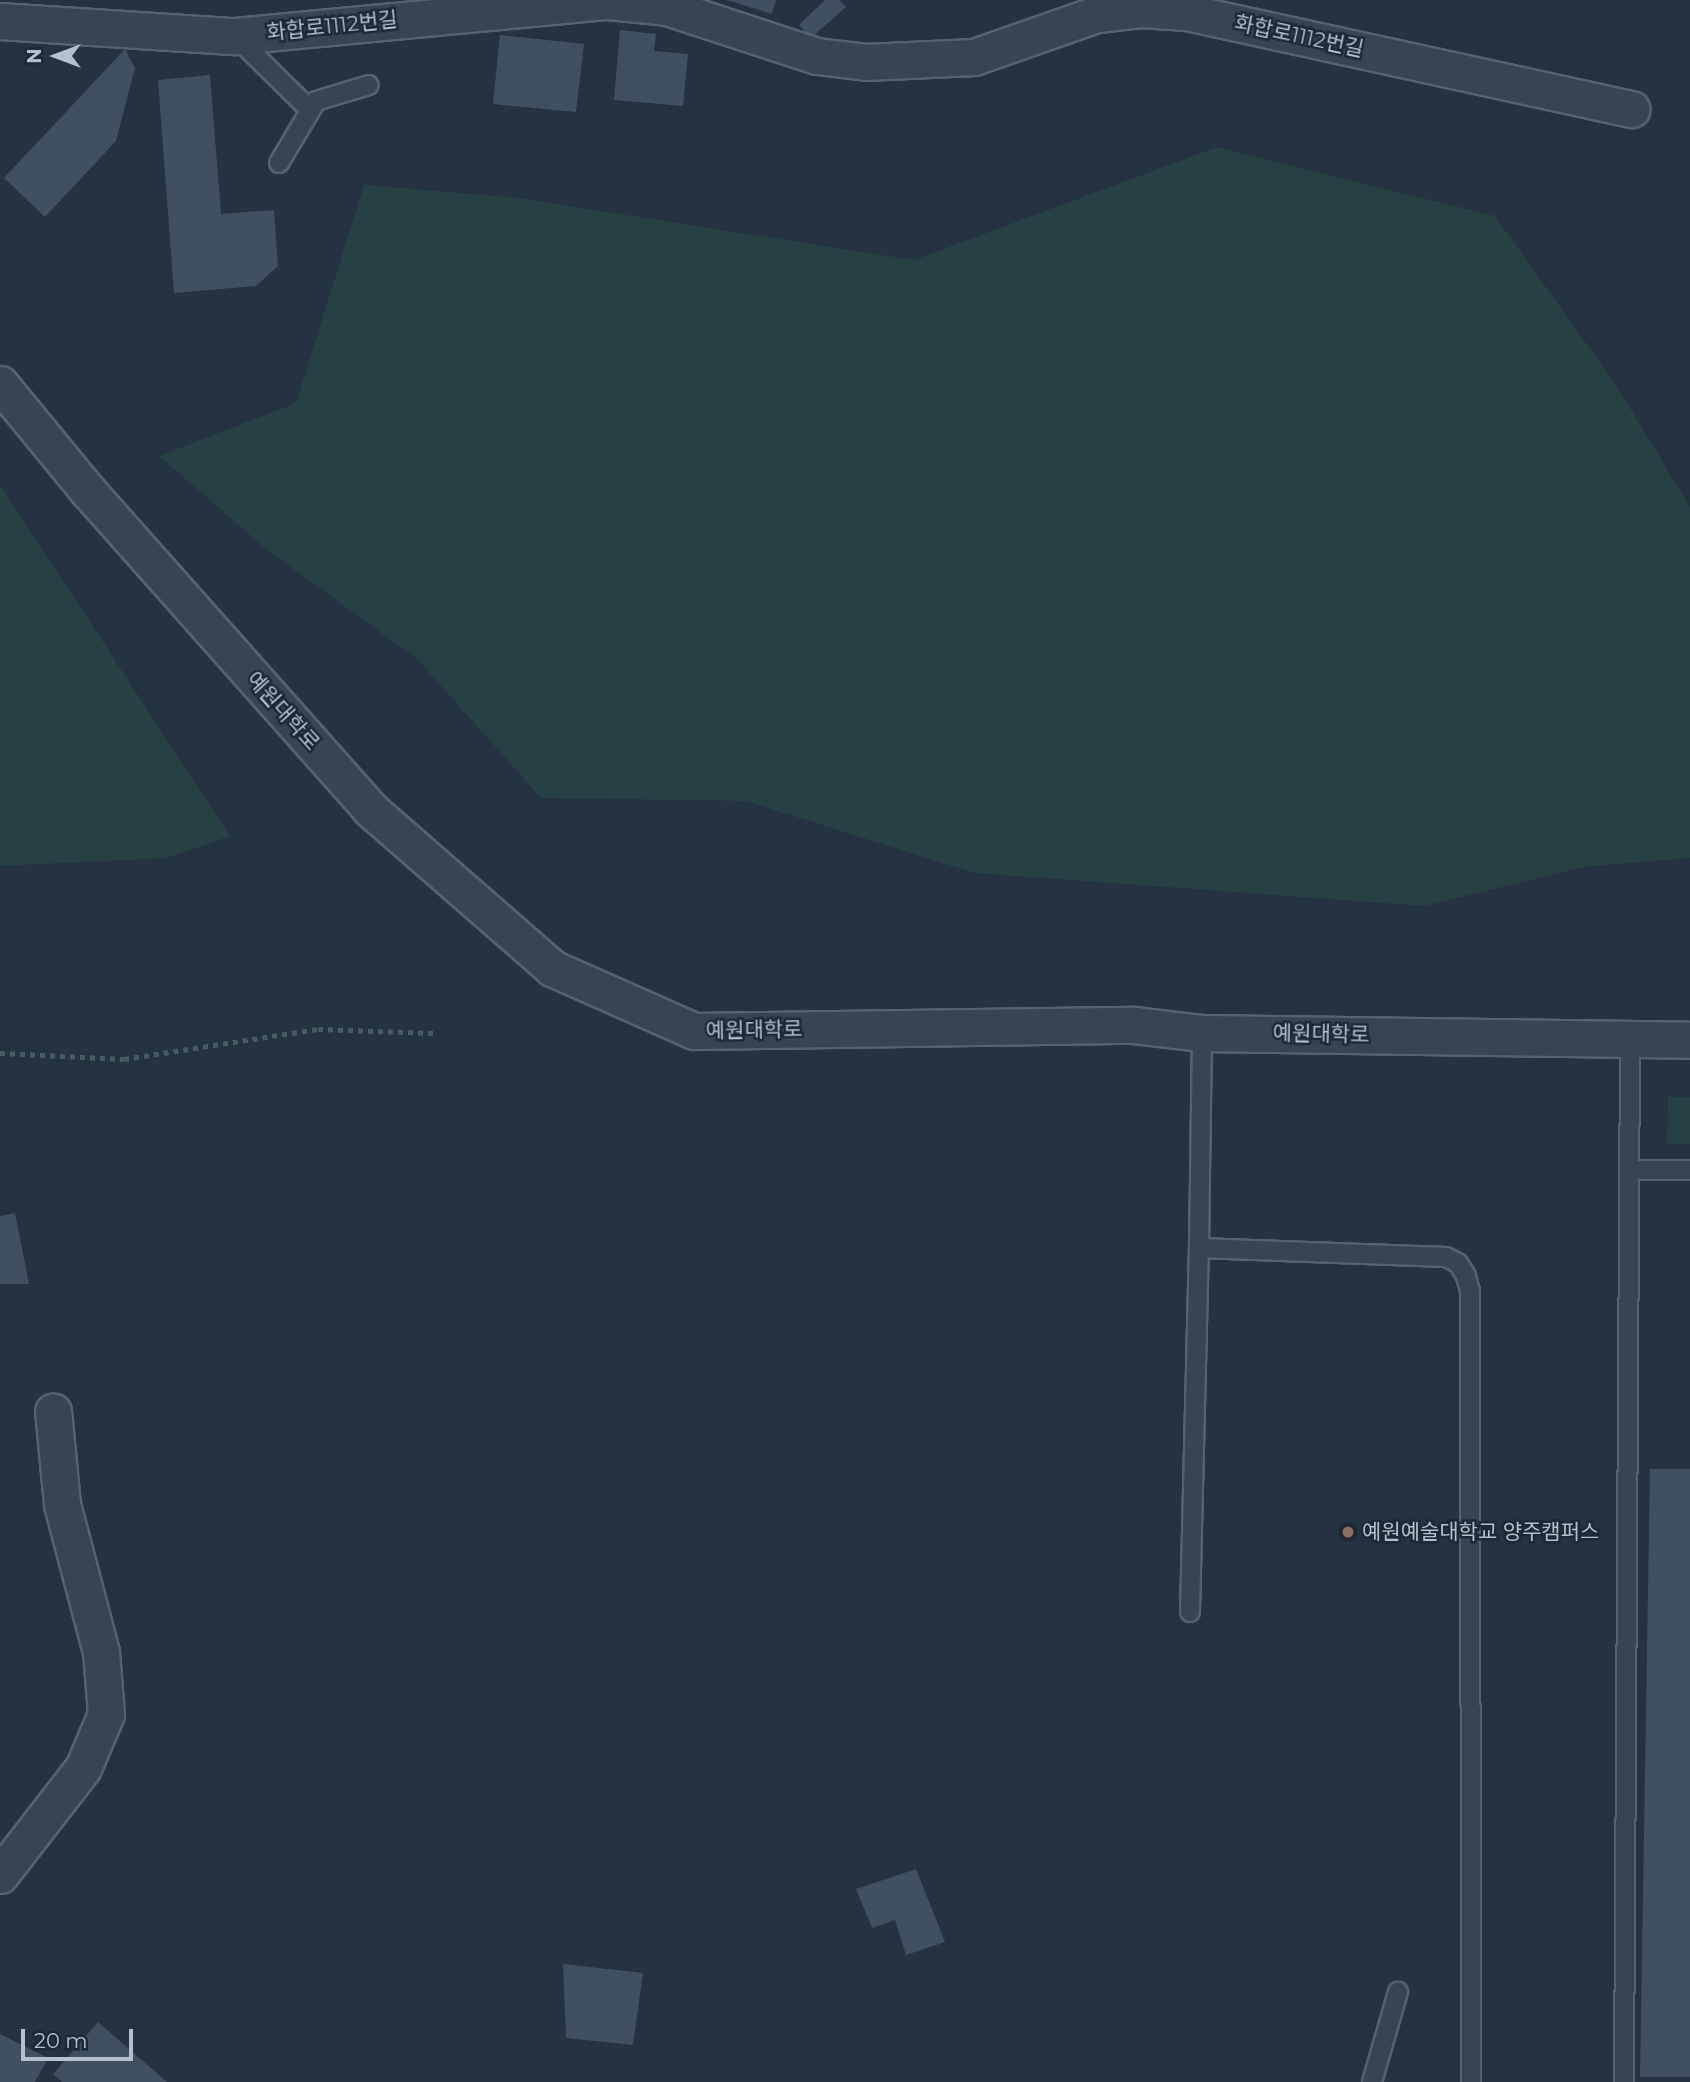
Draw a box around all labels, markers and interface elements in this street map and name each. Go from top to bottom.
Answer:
street label: 화합로1112번길 [265,7,399,45]
street label: 화합로1112번길 [1232,10,1366,62]
north arrow [21,21,91,91]
text: N [23,48,46,64]
street label: 예원대학로 [241,667,325,755]
street label: 예원대학로 [705,1017,803,1043]
street label: 예원대학로 [1272,1021,1370,1047]
place label: 예원예술대학교 양주캠퍼스 [1362,1519,1599,1545]
marker: 예원예술대학교 양주캠퍼스 [1340,1524,1356,1540]
scale bar [24,2016,136,2060]
text: 20 m [34,2028,88,2053]

